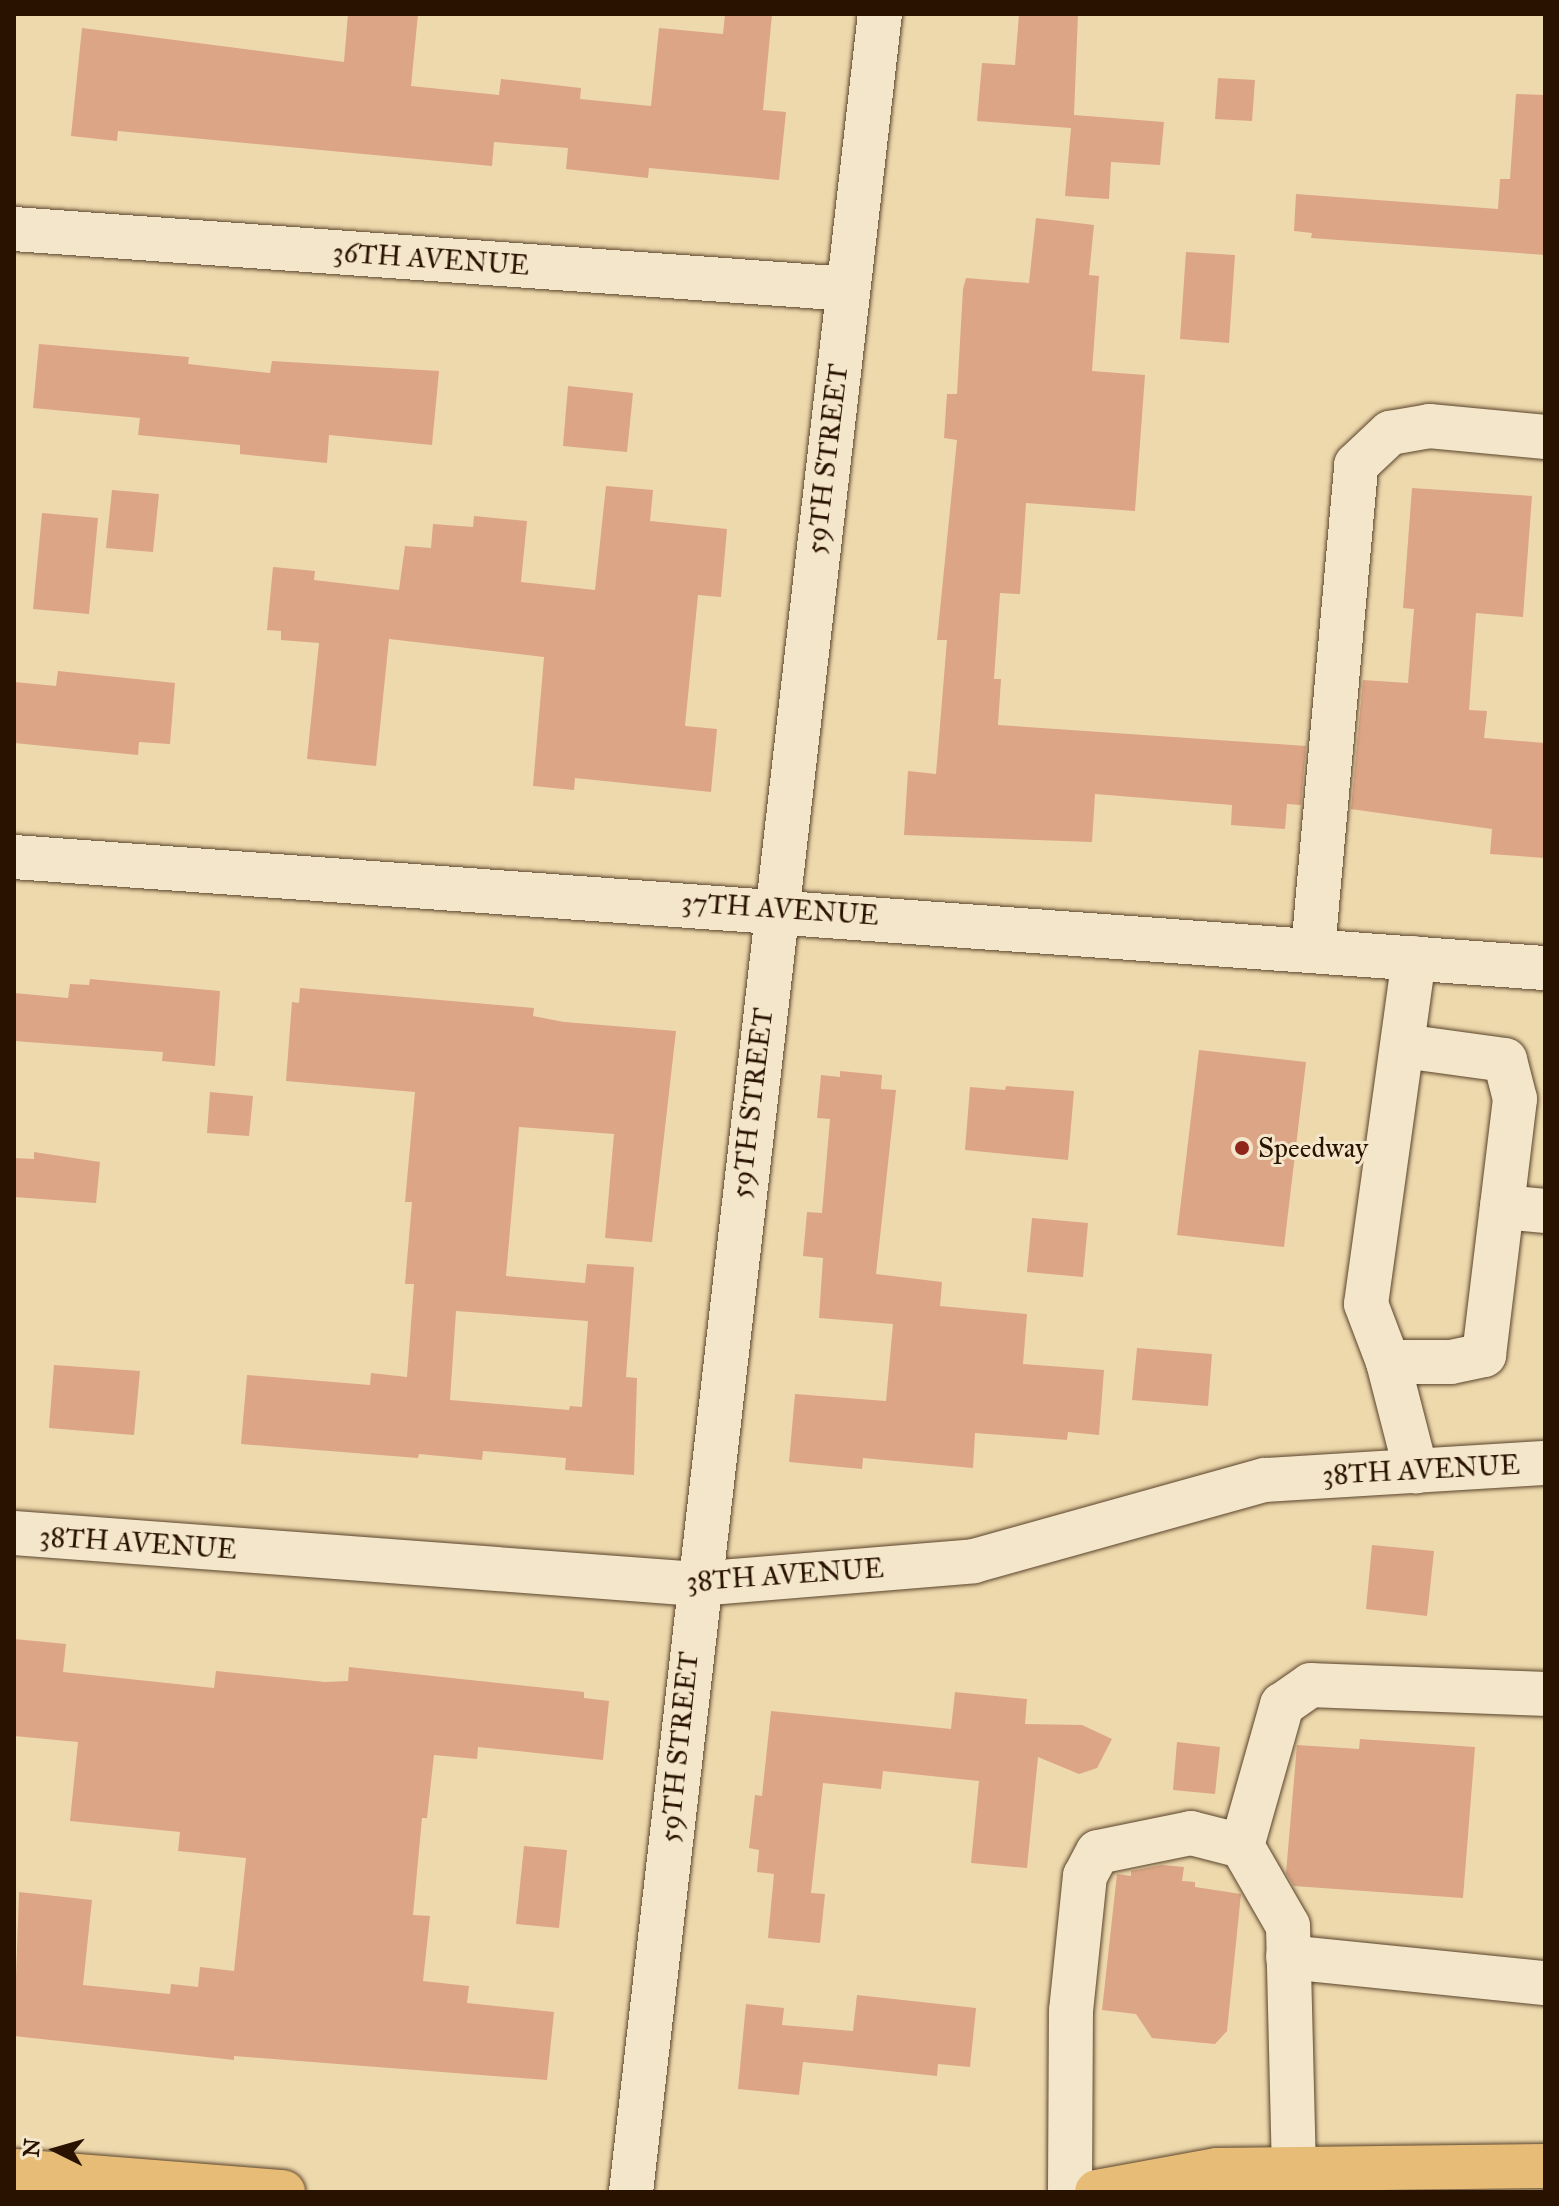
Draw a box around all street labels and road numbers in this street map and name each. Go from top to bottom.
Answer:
street label: 36TH AVENUE [331,235,531,283]
street label: 59TH STREET [799,362,855,556]
street label: 37TH AVENUE [680,885,880,933]
street label: 59TH STREET [724,1006,780,1200]
street label: 38TH AVENUE [1321,1448,1521,1492]
street label: 38TH AVENUE [38,1519,238,1567]
street label: 38TH AVENUE [685,1551,885,1599]
street label: 59TH STREET [652,1650,706,1844]

